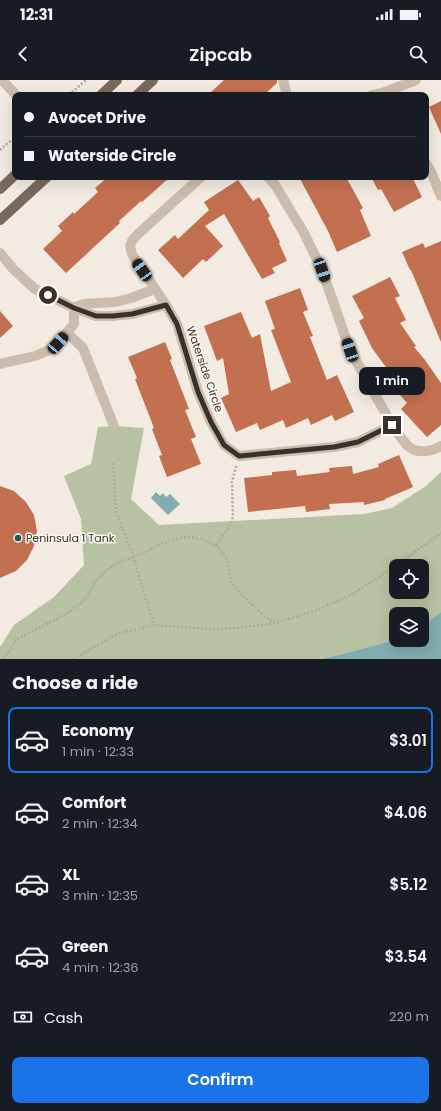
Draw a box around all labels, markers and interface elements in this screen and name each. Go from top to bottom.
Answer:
text: 12:31 [20,4,53,25]
text: Zipcab [189,42,252,67]
icon: back [12,43,34,65]
icon: search [407,43,429,65]
text: Avocet Drive [48,107,146,128]
text: Waterside Circle [48,145,176,166]
car [130,257,154,283]
car [312,257,332,283]
route start [39,286,57,304]
street label: Waterside Circle [183,324,227,414]
car [46,330,70,356]
car [340,337,360,363]
callout: 1 min [359,367,425,395]
text: 1 min [375,371,409,390]
route end [383,416,401,434]
place label: Peninsula 1 Tank [26,530,115,546]
marker: Peninsula 1 Tank [13,533,23,543]
map controls [389,559,429,647]
button: locate [389,559,429,599]
button: layers [389,607,429,647]
text: Choose a ride [12,670,138,695]
text: Economy [62,720,134,741]
icon: car [14,722,50,758]
text: $3.01 [389,730,427,751]
text: 1 min · 12:33 [62,742,134,761]
text: Comfort [62,792,126,813]
icon: car [14,794,50,830]
text: $4.06 [384,802,427,823]
text: 2 min · 12:34 [62,814,138,833]
text: XL [62,864,80,885]
icon: car [14,866,50,902]
text: $5.12 [390,874,427,895]
text: 3 min · 12:35 [62,886,138,905]
text: Green [62,936,108,957]
icon: car [14,938,50,974]
text: $3.54 [385,946,427,967]
text: 4 min · 12:36 [62,958,139,977]
icon: cash [12,1006,34,1028]
text: Cash [44,1007,83,1028]
text: 220 m [389,1007,429,1026]
button: Confirm [12,1057,429,1103]

